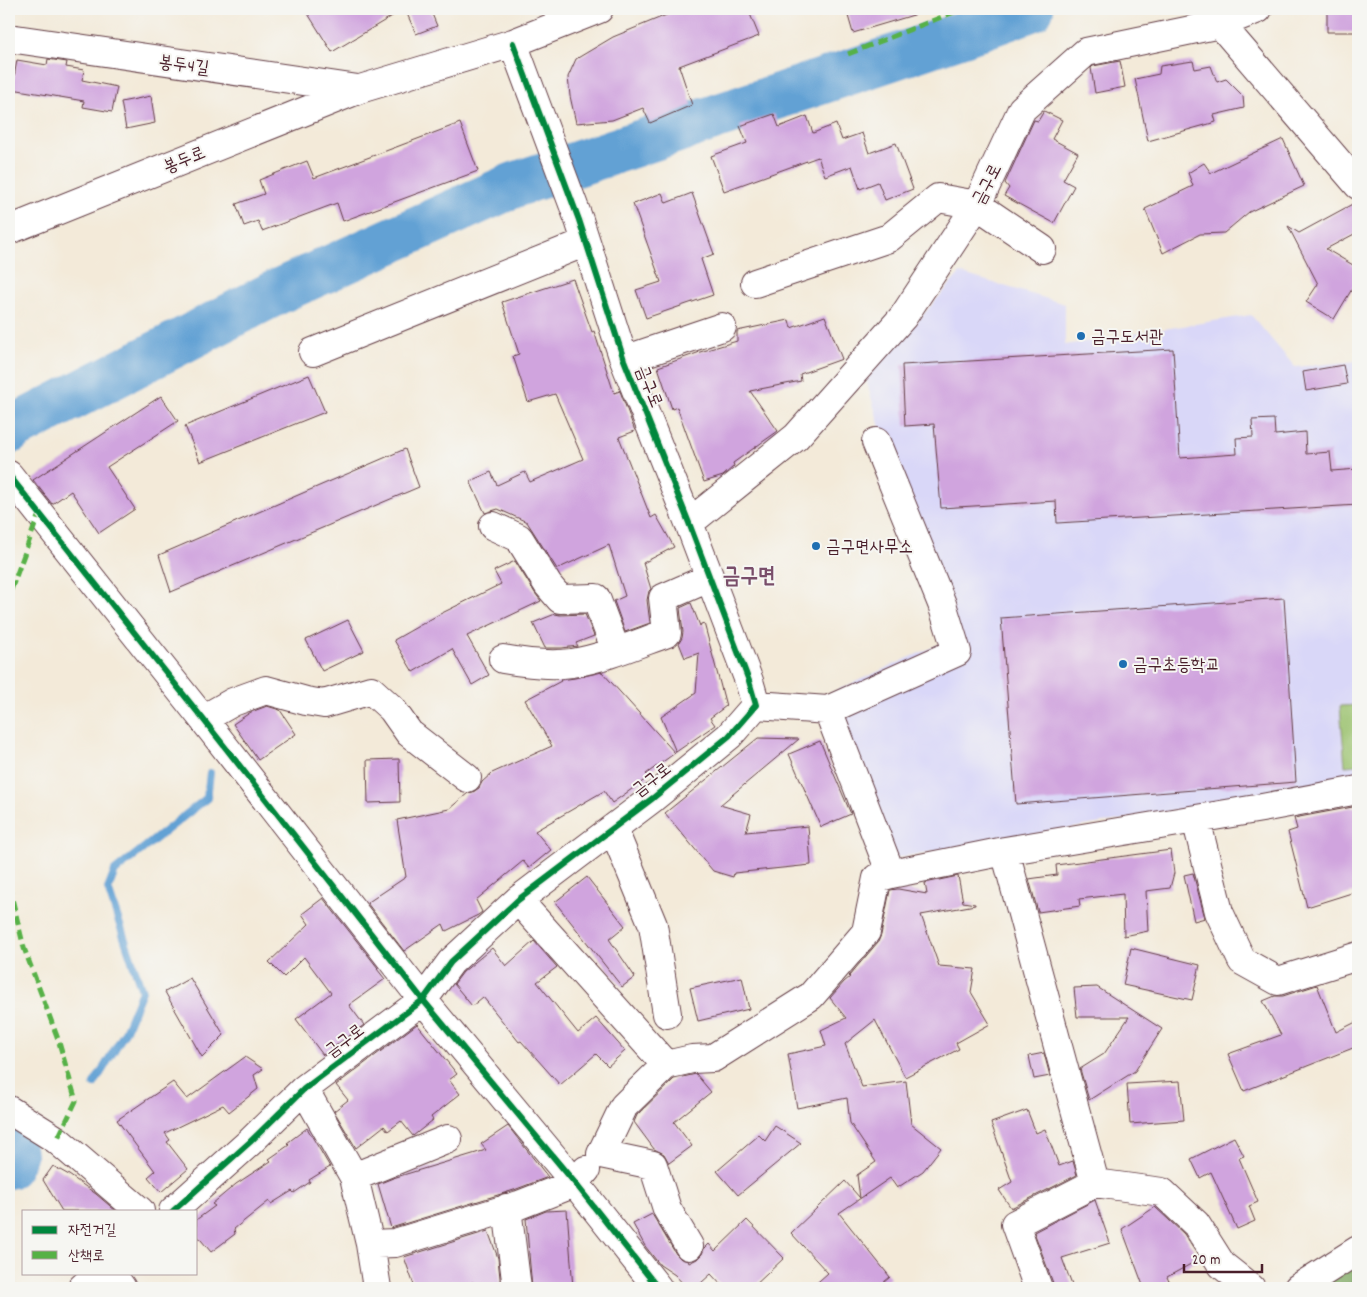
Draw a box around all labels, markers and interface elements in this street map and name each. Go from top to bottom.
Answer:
street label: 봉두4길 [157,51,211,82]
street label: 봉두로 [160,142,210,181]
street label: 금구로 [967,160,1009,210]
place label: 금구도서관 [1091,326,1163,351]
marker: 금구도서관 [1075,330,1087,342]
street label: 금구로 [628,362,667,412]
place label: 금구면사무소 [826,536,913,561]
marker: 금구면사무소 [810,540,822,552]
district label: 금구면 [722,562,776,593]
place label: 금구초등학교 [1133,654,1220,679]
marker: 금구초등학교 [1117,658,1129,670]
street label: 금구로 [628,758,677,804]
street label: 금구로 [321,1019,370,1065]
legend [22,1210,198,1274]
text: 자전거길 [68,1220,116,1242]
scale bar [1184,1242,1262,1274]
text: 산책로 [68,1246,104,1268]
text: 20 m [1192,1250,1220,1272]

